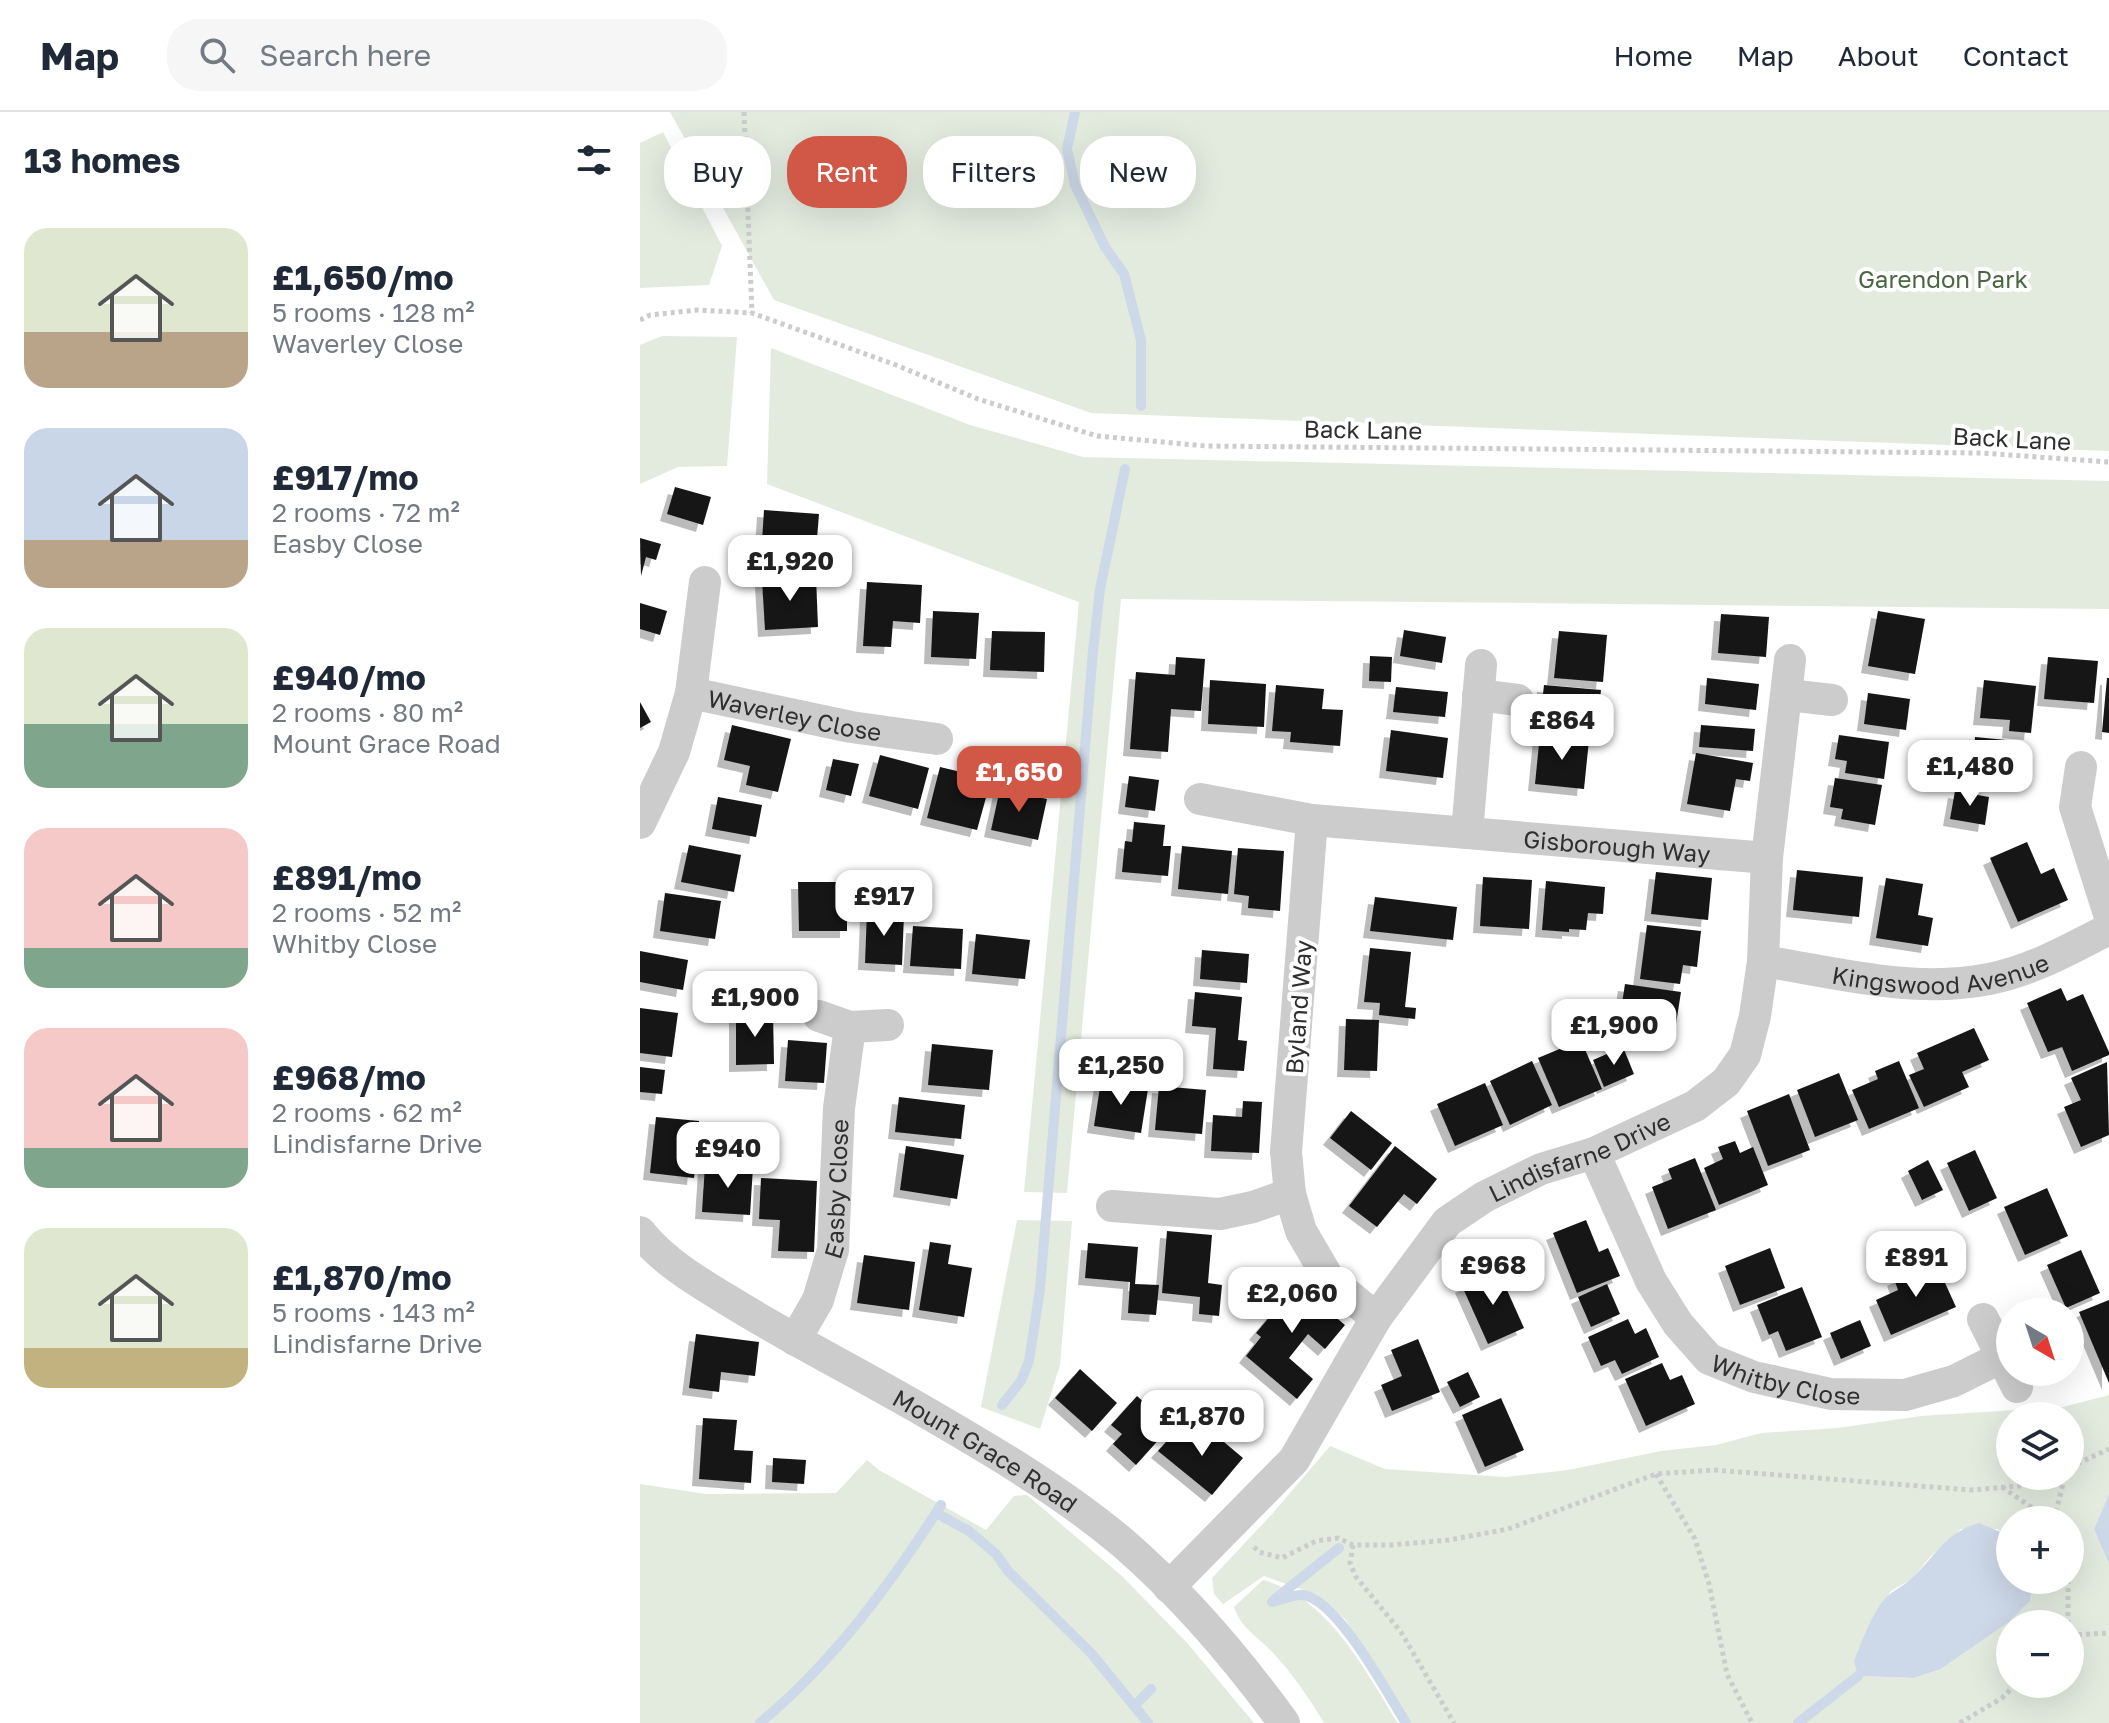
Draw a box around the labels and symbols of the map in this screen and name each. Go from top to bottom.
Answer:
park label: Garendon Park [1858,264,2028,293]
street label: Back Lane [1304,413,1422,445]
street label: Back Lane [1952,420,2072,456]
pin: £1,920 [725,535,855,603]
street label: Waverley Close [705,682,883,746]
pin: £864 [1515,694,1609,762]
pin: £1,480 [1905,740,2035,808]
pin: £1,650 [954,746,1084,814]
street label: Gisborough Way [1522,823,1712,868]
pin: £917 [837,870,931,938]
street label: Byland Way [1279,939,1317,1075]
street label: Kingswood Avenue [1830,947,2053,999]
pin: £1,900 [690,971,820,1039]
pin: £1,900 [1549,999,1679,1067]
pin: £1,250 [1056,1039,1186,1107]
street label: Lindisfarne Drive [1484,1105,1674,1207]
street label: Easby Close [817,1118,853,1262]
pin: £940 [681,1122,775,1190]
pin: £891 [1869,1231,1963,1299]
pin: £968 [1446,1239,1540,1307]
pin: £2,060 [1227,1267,1357,1335]
north arrow [1996,1298,2084,1386]
street label: Whitby Close [1707,1347,1860,1409]
street label: Mount Grace Road [888,1382,1084,1518]
pin: £1,870 [1137,1390,1267,1458]

